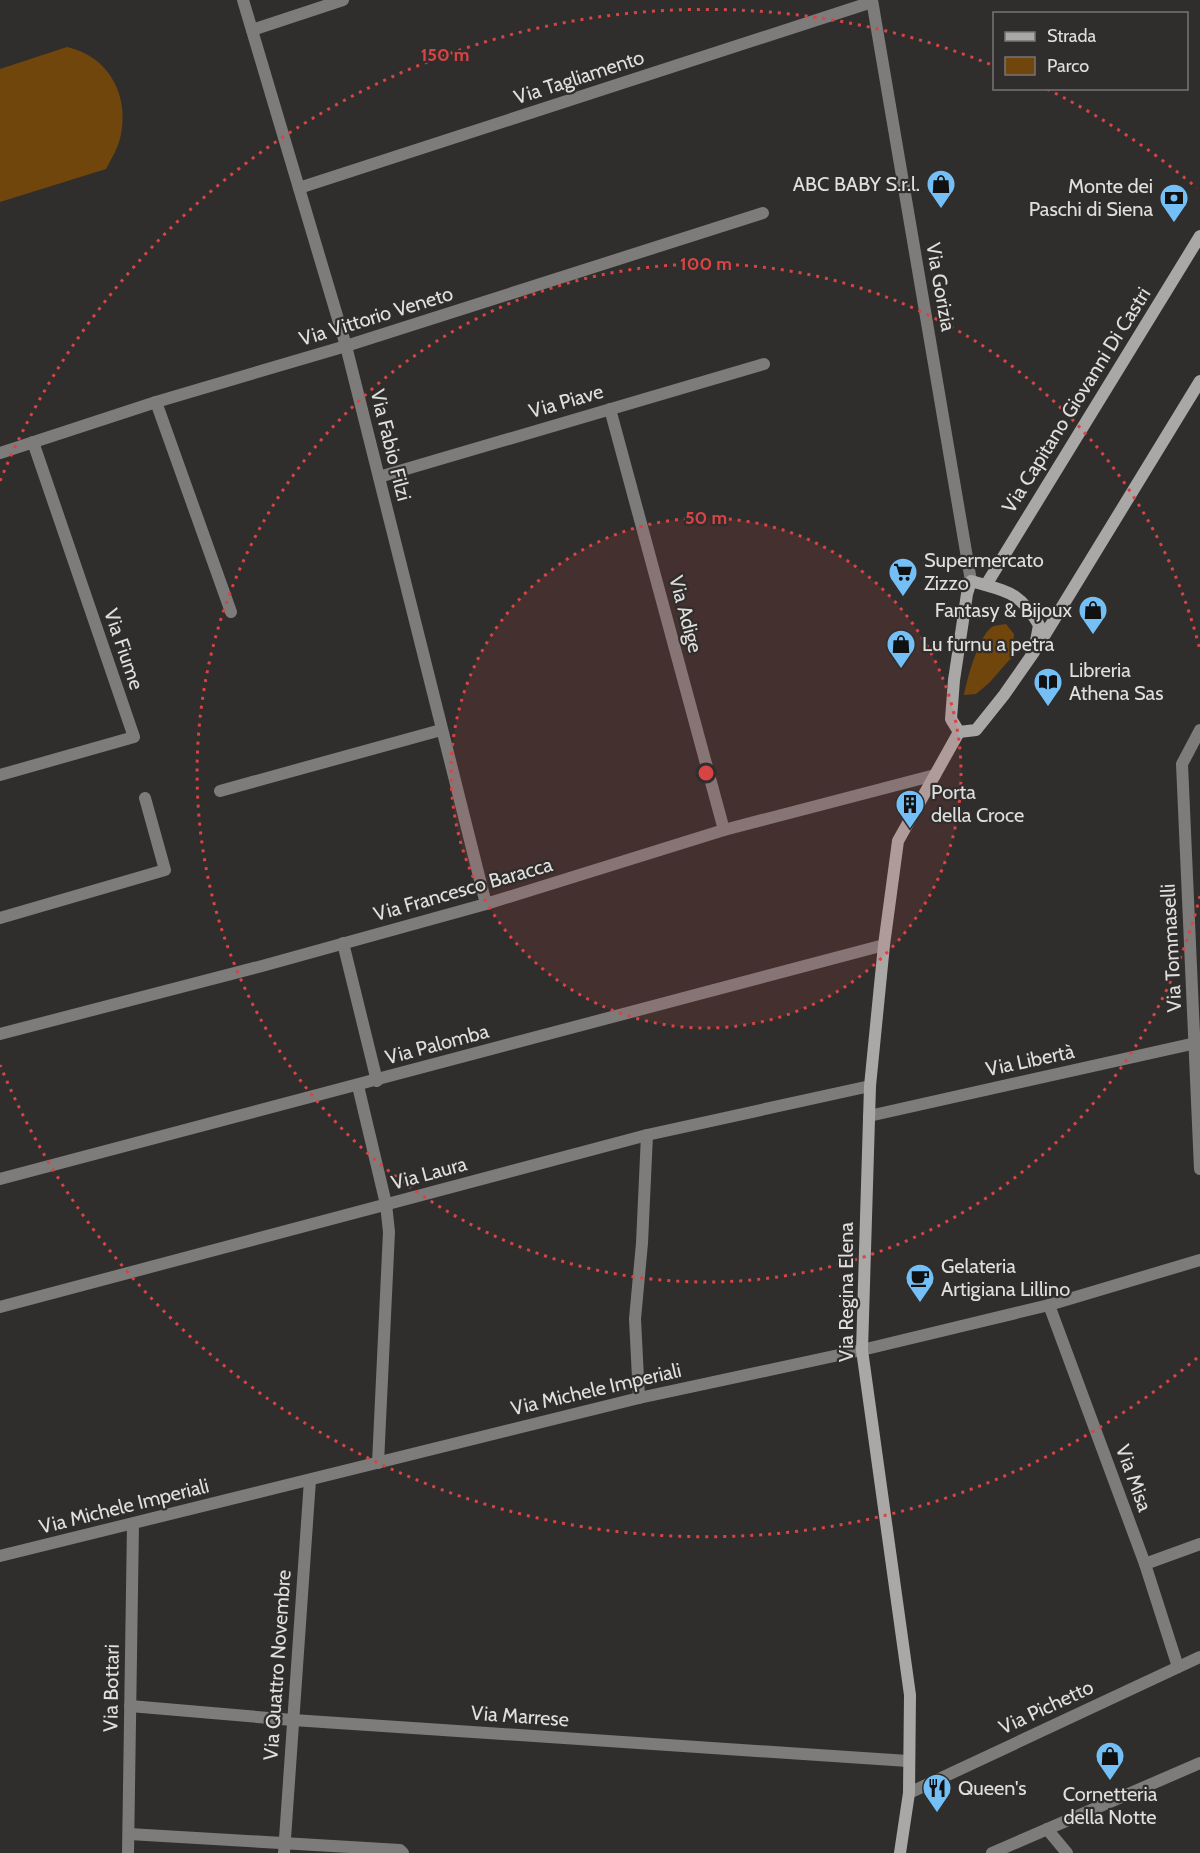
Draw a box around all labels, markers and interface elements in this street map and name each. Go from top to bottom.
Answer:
legend [993,12,1188,90]
text: Strada [1047,25,1097,47]
text: 150 m [421,44,469,66]
street label: Via Tagliamento [511,45,647,109]
text: Parco [1047,55,1089,77]
shop icon: ABC BABY S.r.l. [925,168,957,210]
place label: ABC BABY S.r.l. [793,172,920,196]
place label: Monte dei Paschi di Siena [1029,174,1153,221]
bank icon: Monte dei Paschi di Siena [1158,182,1190,224]
street label: Via Gorizia [921,241,961,334]
text: 100 m [680,253,732,275]
street label: Via Vittorio Veneto [296,281,456,351]
street label: Via Capitano Giovanni Di Castri [997,283,1155,517]
street label: Via Piave [526,379,606,423]
street label: Via Fabio Filzi [366,387,416,503]
text: 50 m [685,507,727,529]
place label: Supermercato Zizzo [924,548,1044,595]
supermarket icon: Supermercato Zizzo [887,556,919,598]
street label: Via Adige [664,573,708,655]
shop icon: Fantasy & Bijoux [1077,594,1109,636]
place label: Fantasy & Bijoux [935,598,1073,622]
street label: Via Fiume [99,605,149,693]
shop icon: Lu furnu a petra [885,628,917,670]
place label: Lu furnu a petra [922,632,1055,656]
place label: Libreria Athena Sas [1069,658,1163,705]
library icon: Libreria Athena Sas [1032,666,1064,708]
centre of rings [696,763,716,783]
place label: Porta della Croce [931,780,1024,827]
building icon: Porta della Croce [894,788,926,830]
street label: Via Francesco Baracca [371,852,556,926]
street label: Via Tommaselli [1156,883,1186,1013]
street label: Via Palomba [383,1019,492,1069]
street label: Via Libertà [984,1039,1077,1081]
street label: Via Laura [389,1151,470,1195]
street label: Via Regina Elena [834,1222,858,1362]
place label: Gelateria Artigiana Lillino [941,1254,1070,1301]
cafe icon: Gelateria Artigiana Lillino [904,1262,936,1304]
street label: Via Michele Imperiali [508,1358,684,1420]
street label: Via Misa [1111,1441,1157,1515]
street label: Via Michele Imperiali [37,1473,211,1539]
street label: Via Quattro Novembre [258,1569,296,1761]
street label: Via Bottari [98,1644,124,1732]
street label: Via Pichetto [995,1675,1097,1739]
street label: Via Marrese [470,1701,570,1731]
shop icon: Cornetteria della Notte [1094,1740,1126,1782]
restaurant icon: Queen's [921,1772,953,1814]
place label: Queen's [958,1776,1027,1800]
place label: Cornetteria della Notte [1063,1782,1158,1829]

